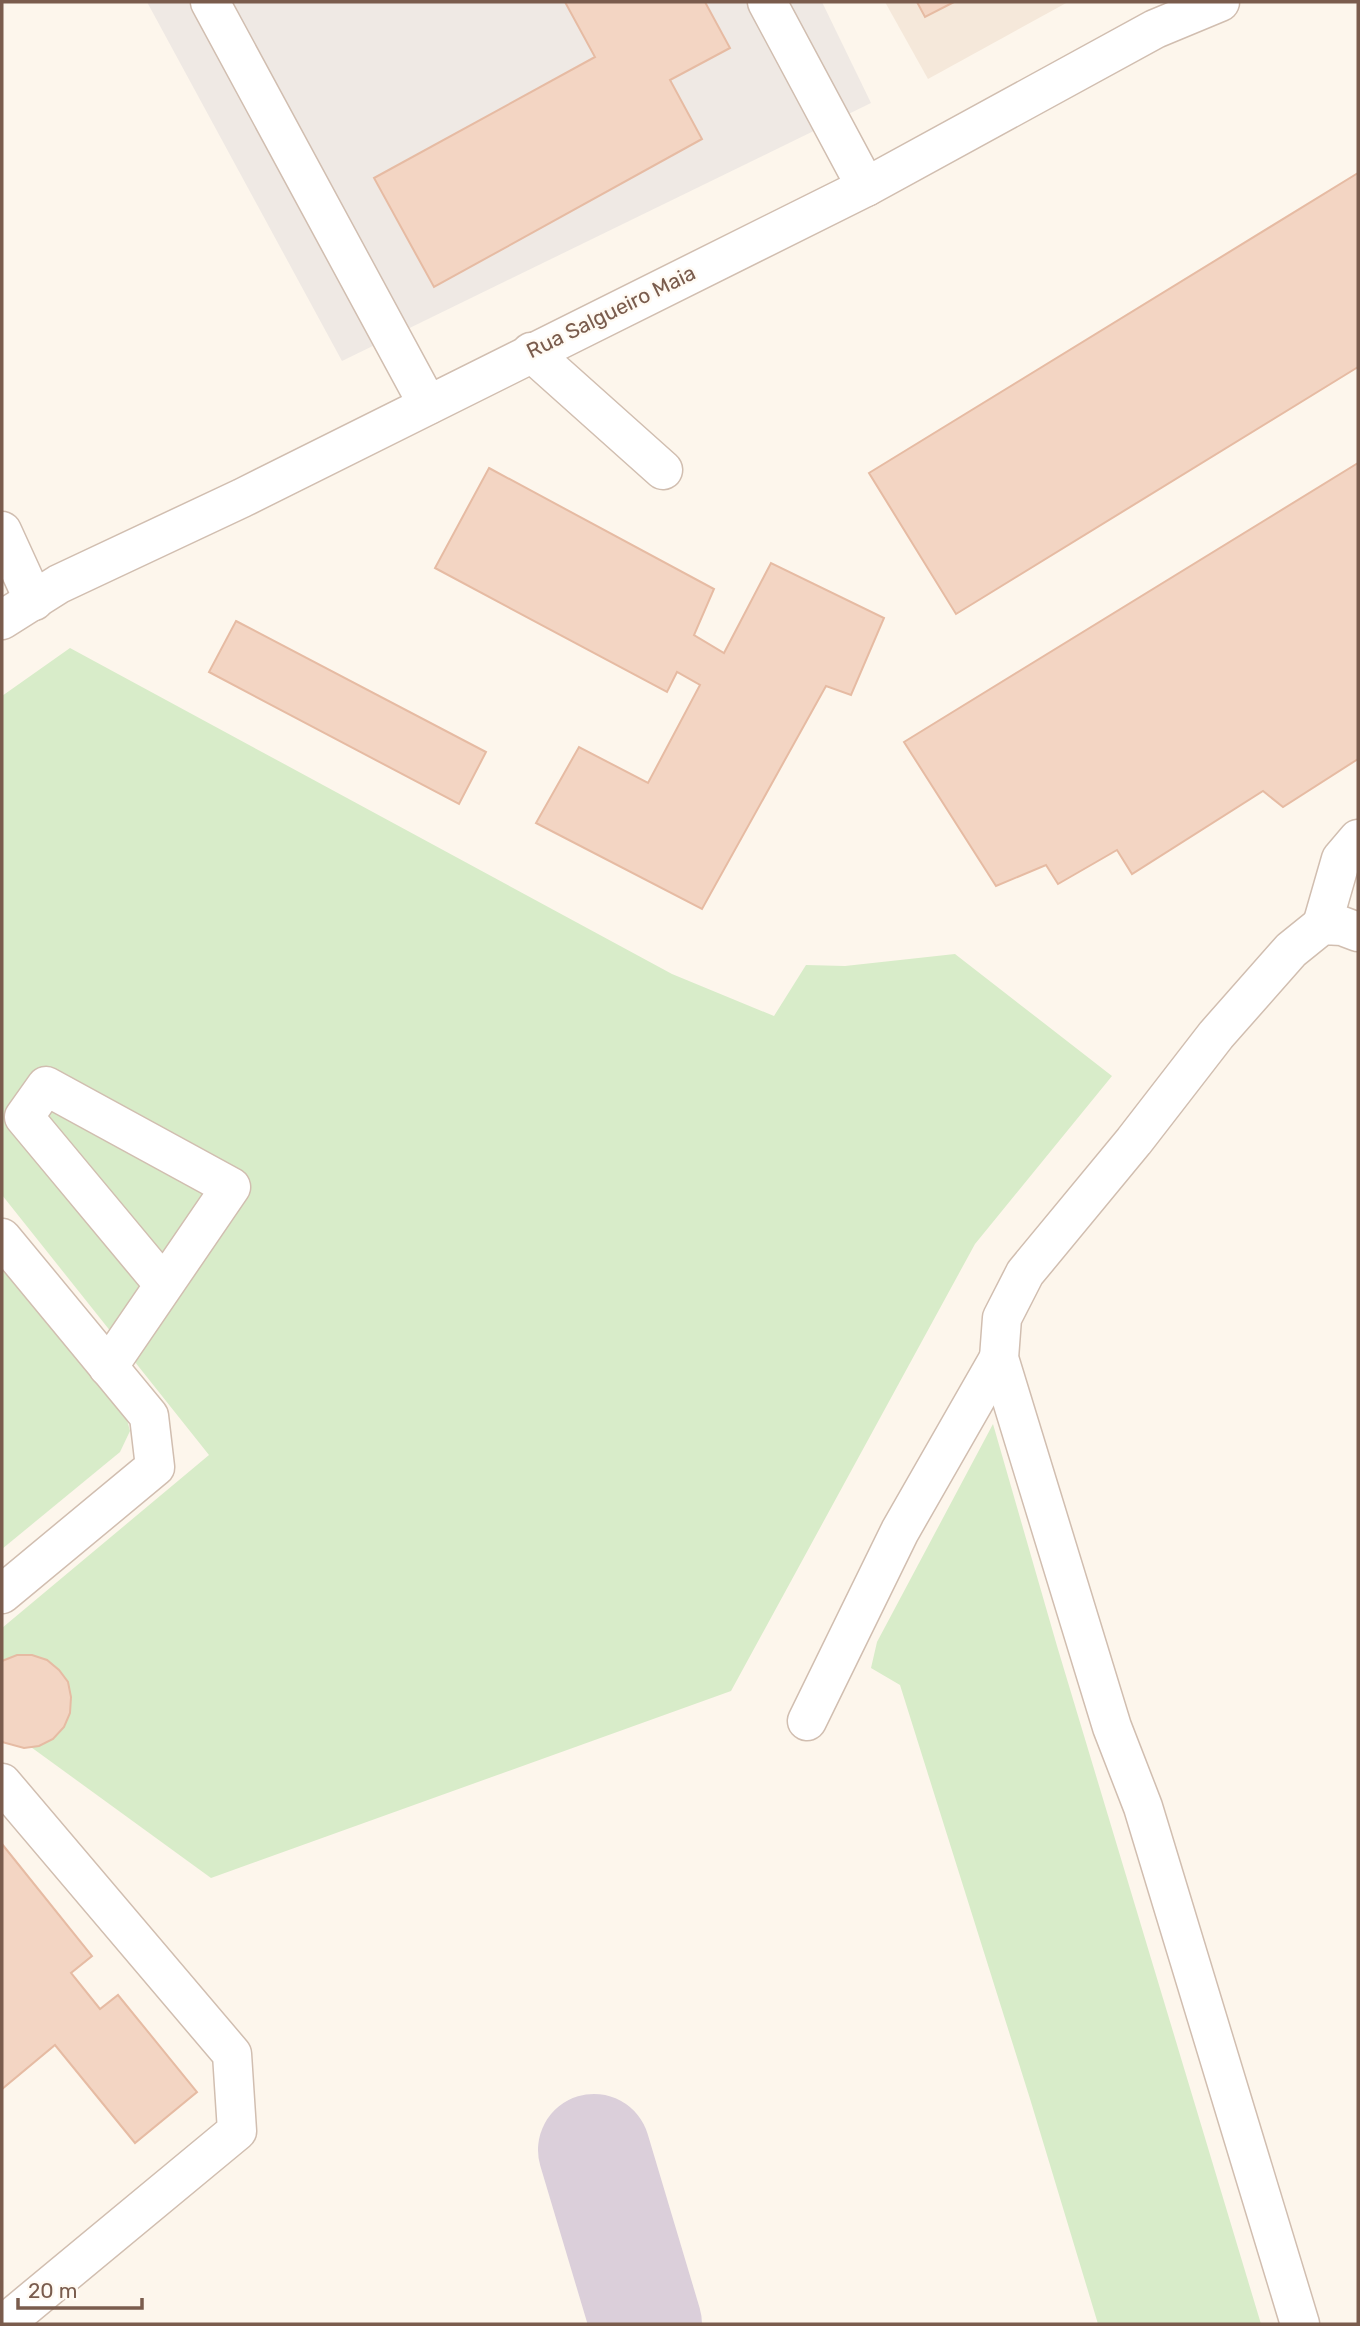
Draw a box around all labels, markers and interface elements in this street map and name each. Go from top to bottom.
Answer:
street label: Rua Salgueiro Maia [522,260,699,363]
scale bar [18,2266,142,2310]
text: 20 m [28,2278,77,2303]

